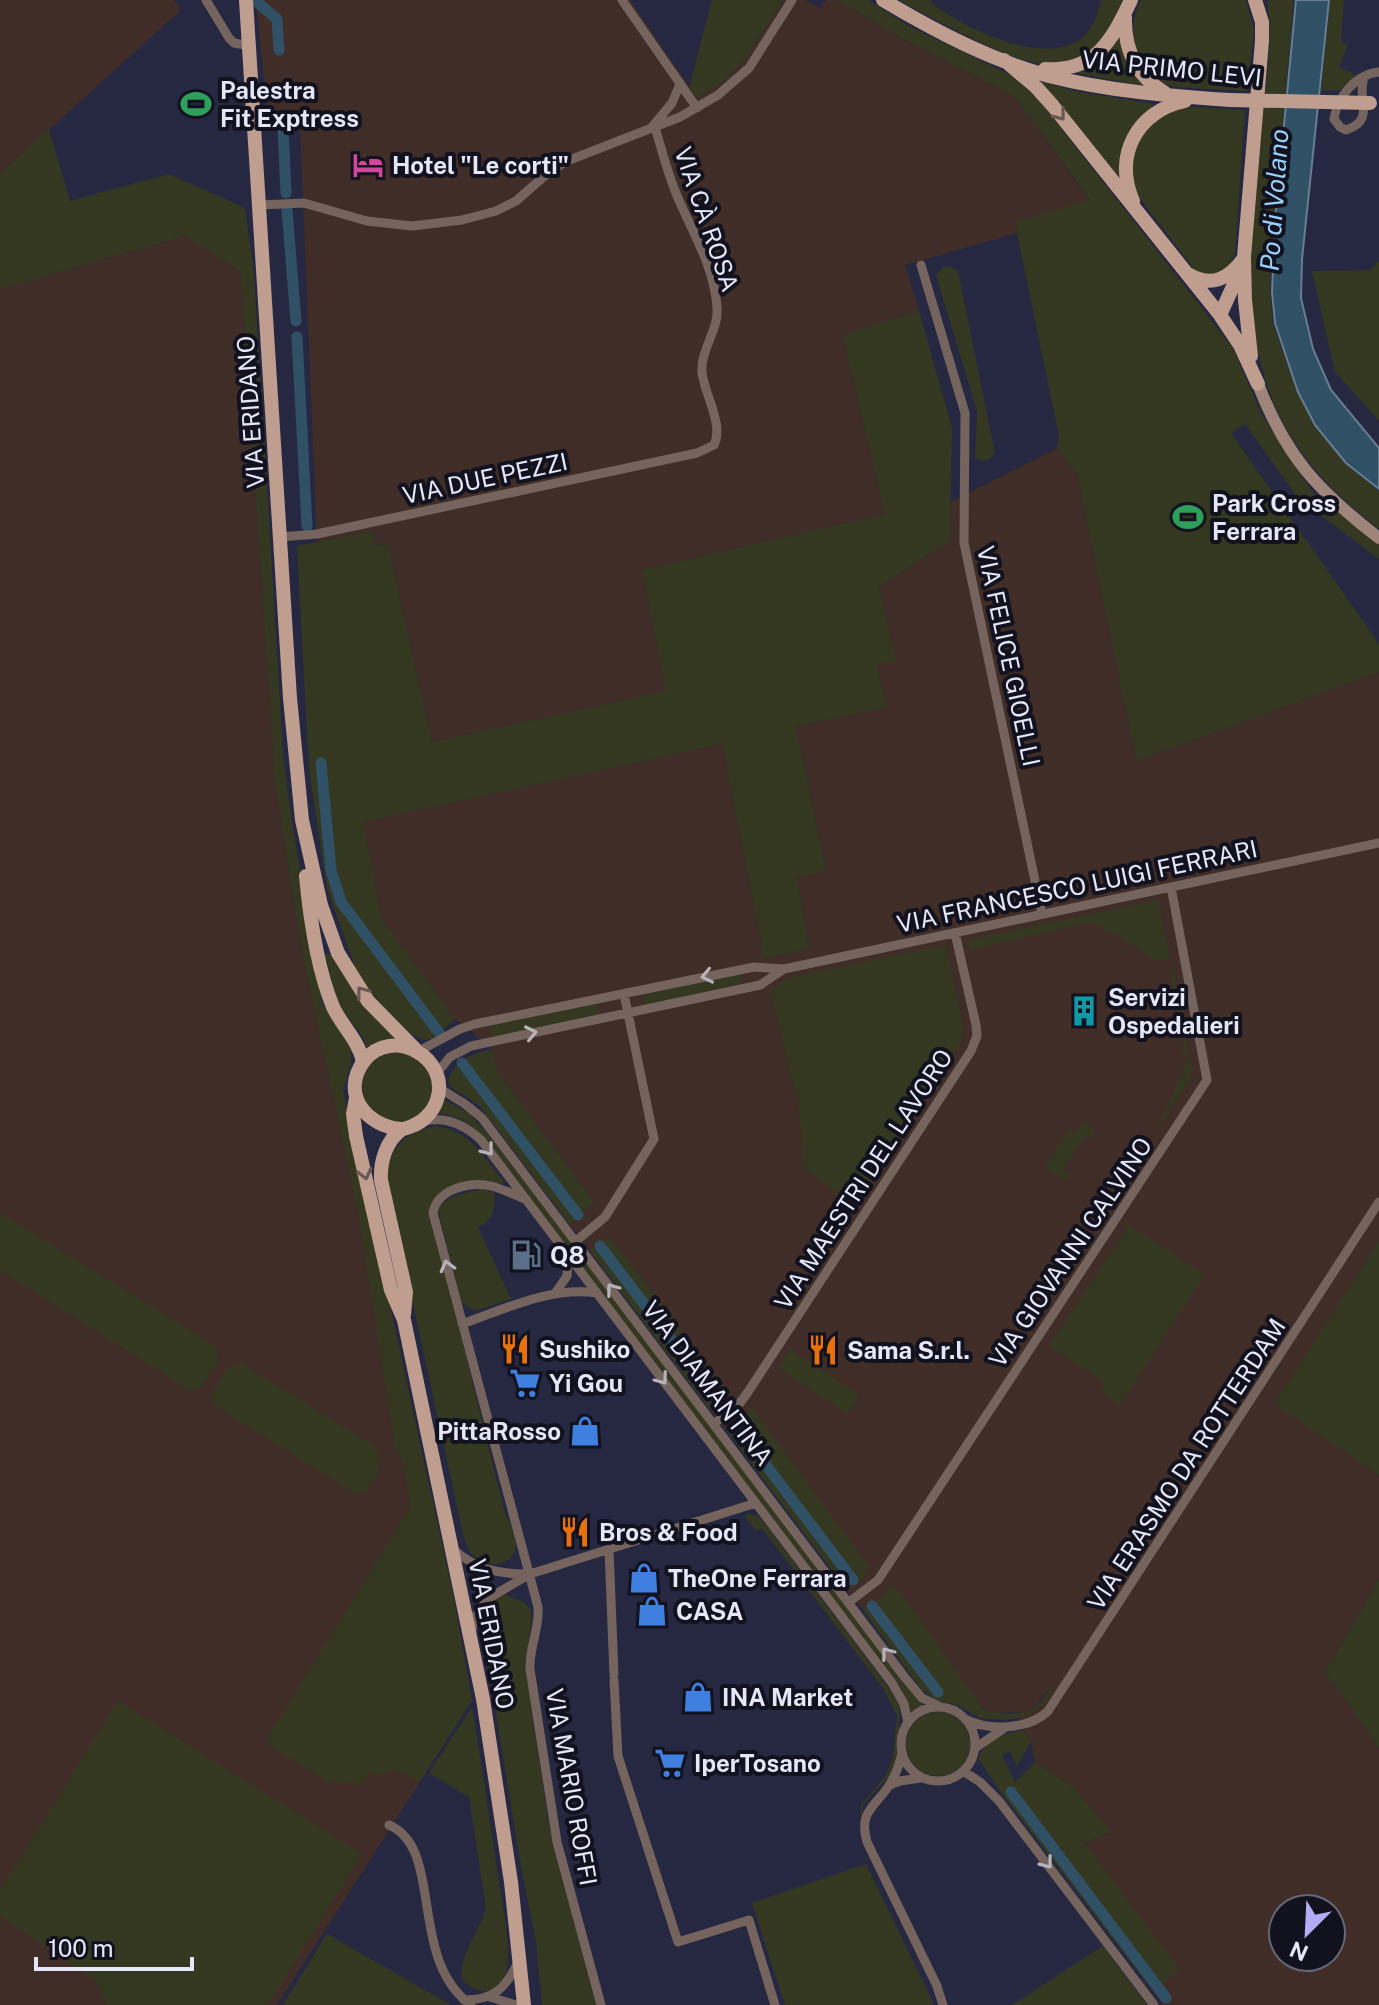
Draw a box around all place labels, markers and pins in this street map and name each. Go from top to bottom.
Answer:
place label: Palestra Fit Exptress [220,76,359,132]
sports icon: Palestra Fit Exptress [179,87,213,121]
hotel icon: Hotel "Le corti" [351,148,385,182]
place label: Hotel "Le corti" [392,151,569,179]
place label: Park Cross Ferrara [1212,489,1336,545]
sports icon: Park Cross Ferrara [1171,500,1205,534]
place label: Servizi Ospedalieri [1108,983,1240,1039]
building icon: Servizi Ospedalieri [1067,994,1101,1028]
fuel station icon: Q8 [509,1238,543,1272]
place label: Q8 [550,1241,585,1269]
restaurant icon: Sushiko [498,1332,532,1366]
restaurant icon: Sama S.r.l. [806,1333,840,1367]
place label: Sushiko [539,1335,630,1363]
place label: Sama S.r.l. [847,1336,970,1364]
supermarket icon: Yi Gou [508,1366,542,1400]
place label: Yi Gou [549,1369,623,1397]
shop icon: PittaRosso [568,1414,602,1448]
place label: PittaRosso [437,1417,561,1445]
restaurant icon: Bros & Food [558,1515,592,1549]
place label: Bros & Food [599,1518,738,1546]
shop icon: TheOne Ferrara [627,1561,661,1595]
place label: TheOne Ferrara [668,1564,847,1592]
shop icon: CASA [635,1594,669,1628]
place label: CASA [676,1597,744,1625]
shop icon: INA Market [681,1680,715,1714]
place label: INA Market [722,1683,853,1711]
supermarket icon: IperTosano [653,1746,687,1780]
place label: IperTosano [694,1749,821,1777]

